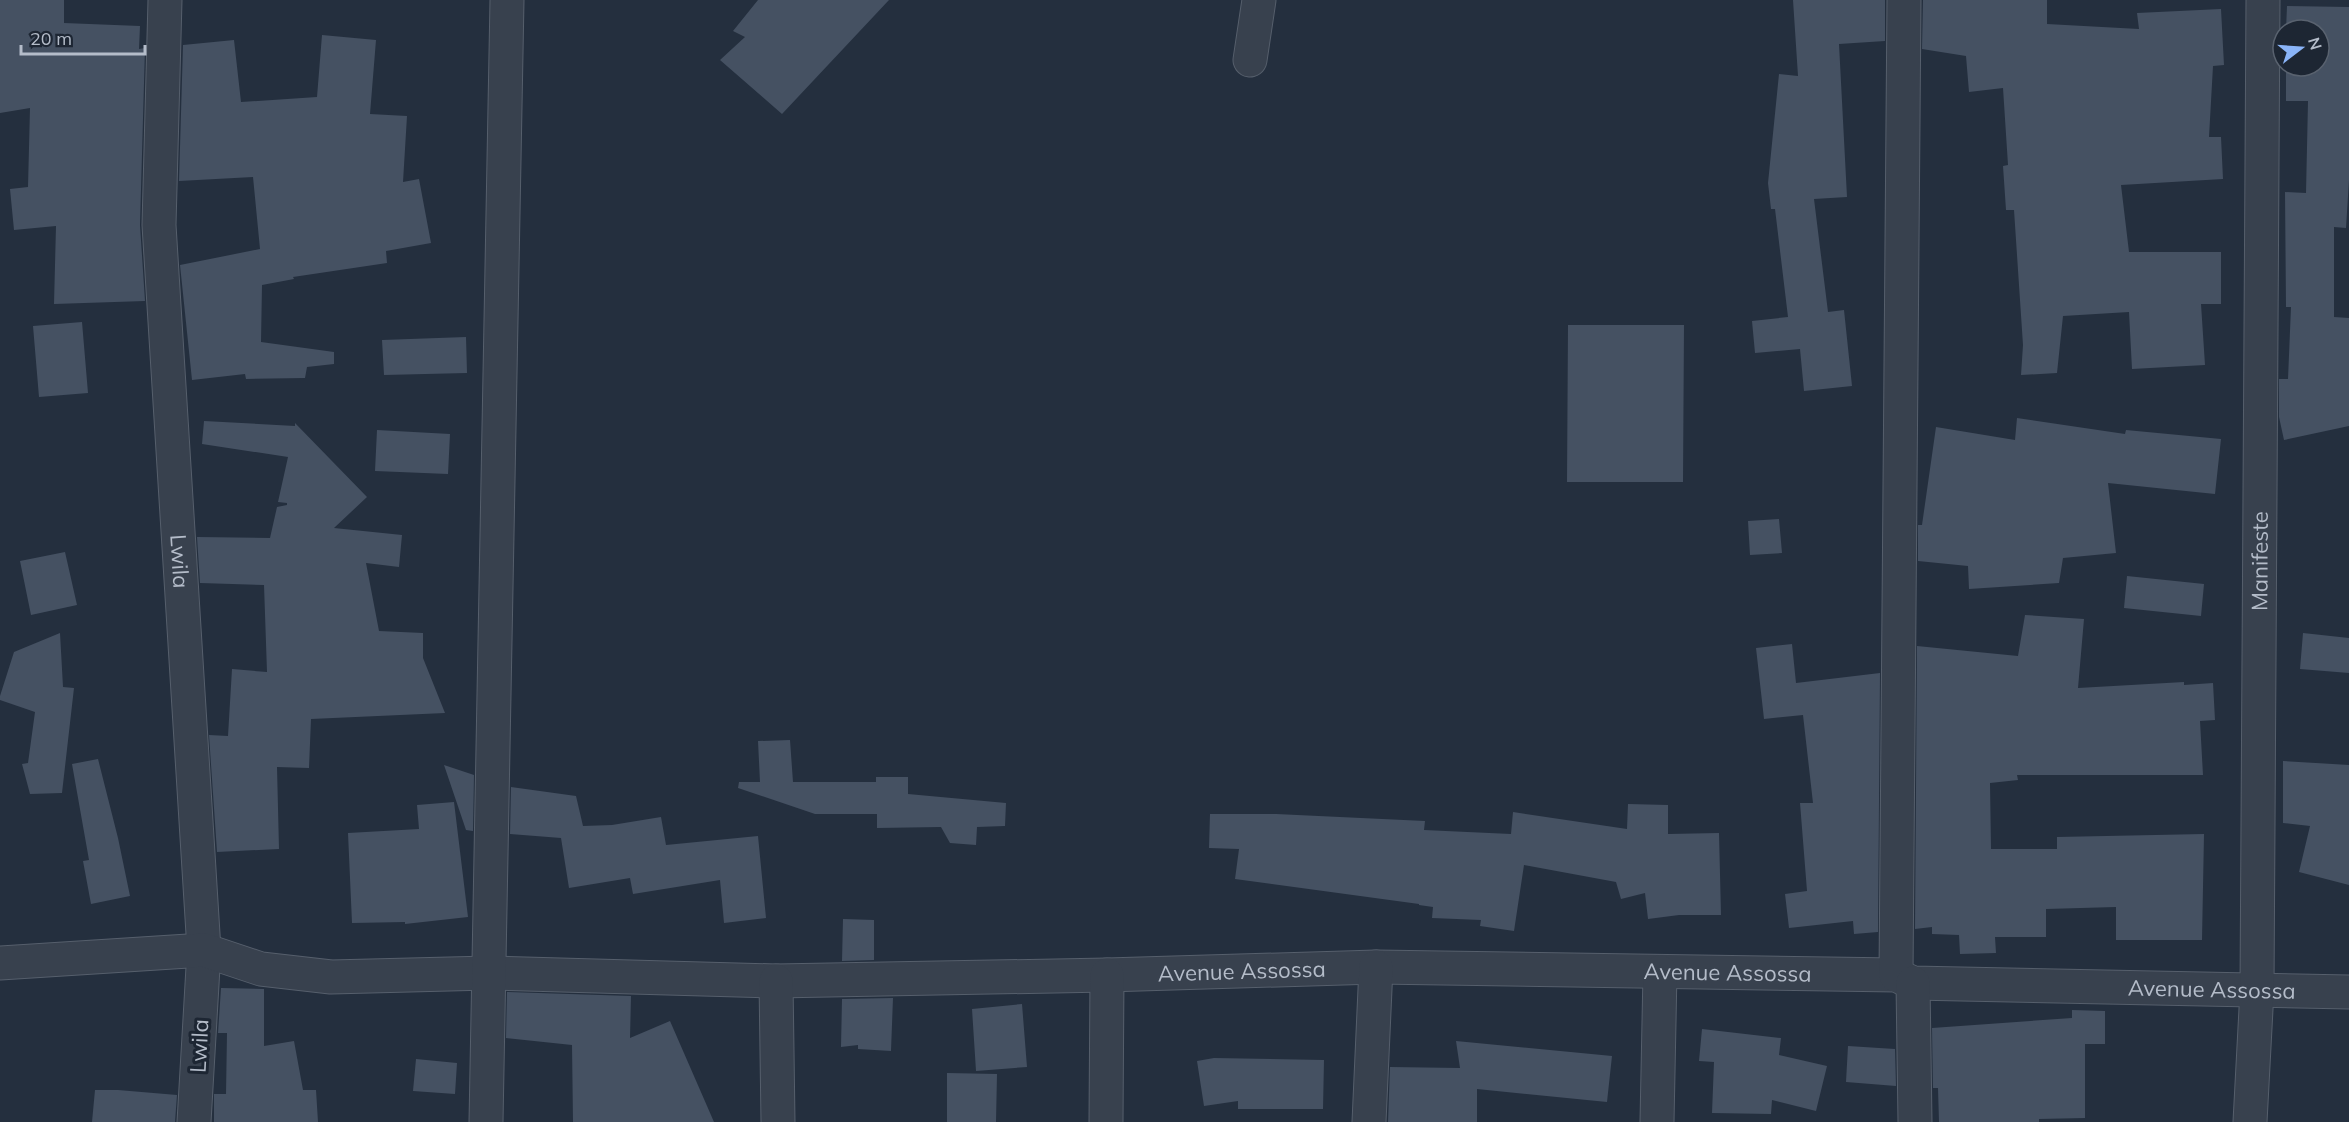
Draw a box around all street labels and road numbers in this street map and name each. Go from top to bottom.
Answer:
street label: Manifeste [2245,511,2274,611]
street label: Lwila [164,534,196,589]
street label: Avenue Assossa [1157,955,1326,987]
street label: Avenue Assossa [1644,957,1812,988]
street label: Avenue Assossa [2128,973,2296,1005]
street label: Lwila [184,1018,214,1074]

